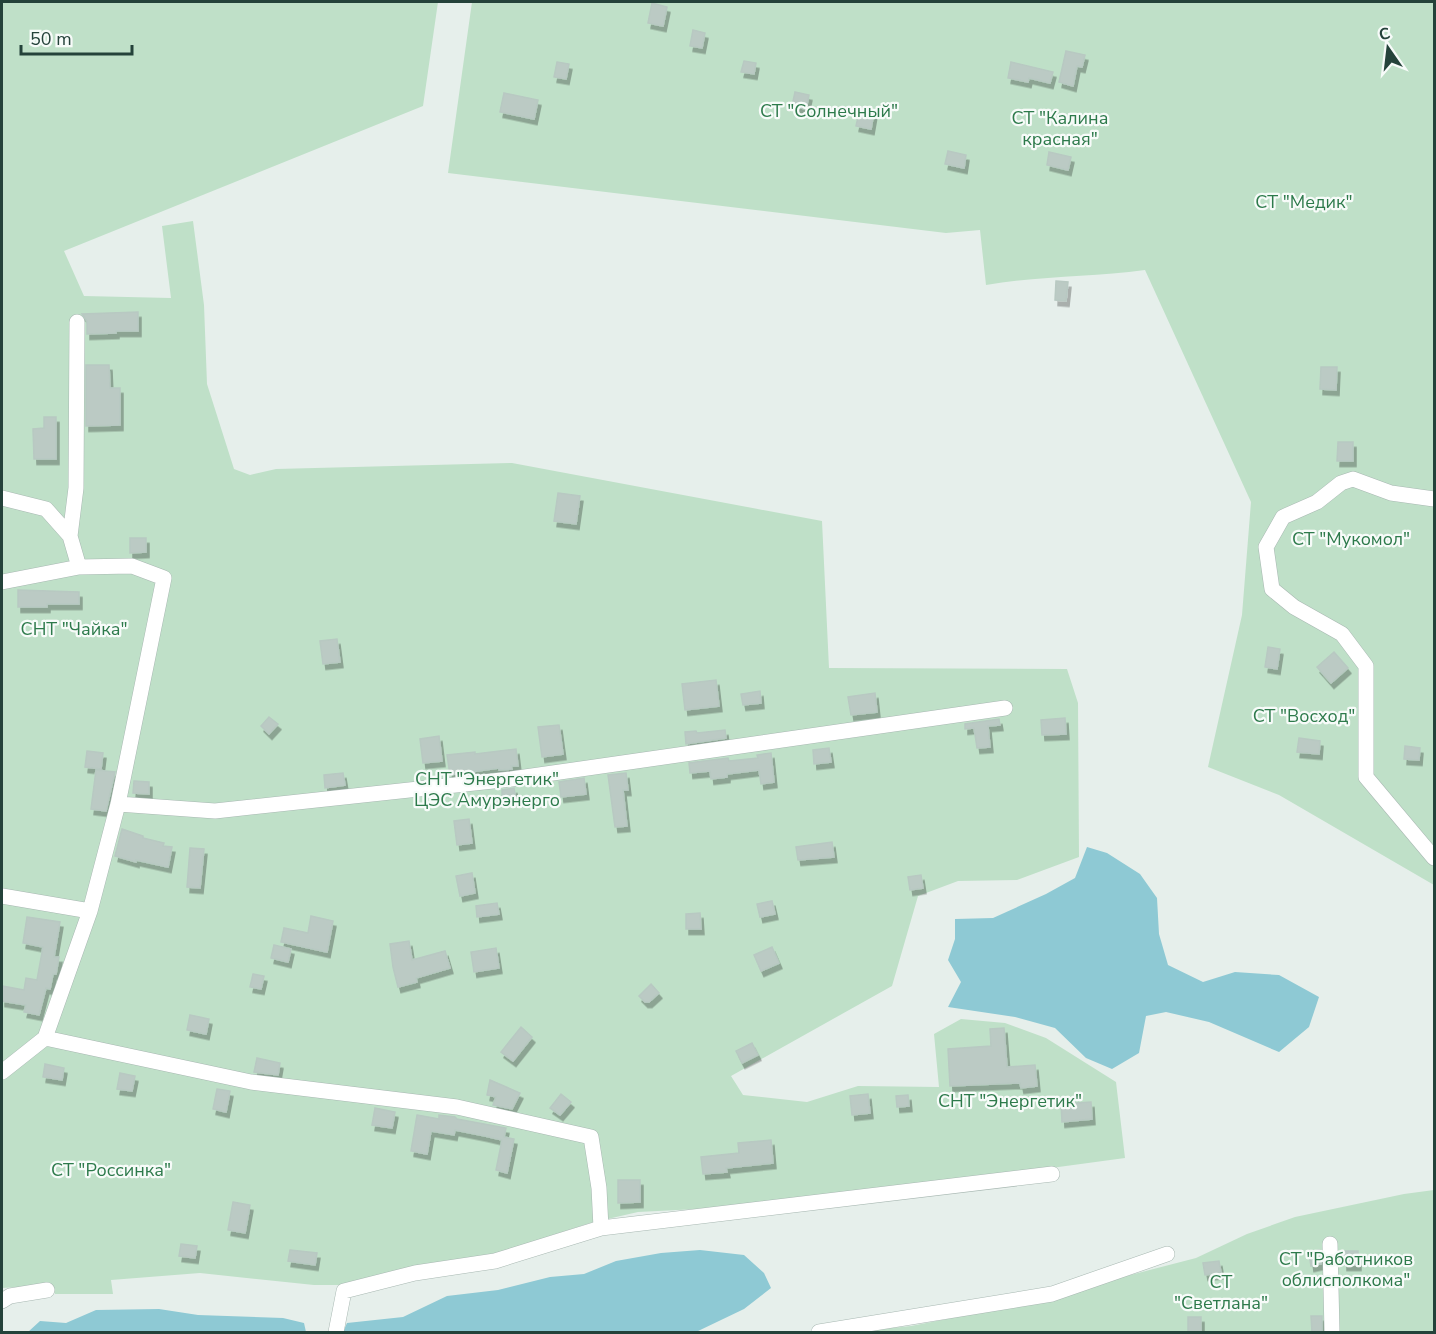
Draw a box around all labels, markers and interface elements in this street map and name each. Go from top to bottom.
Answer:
scale bar [21,18,132,56]
north arrow [1358,18,1418,78]
text: С [1377,22,1393,46]
text: 50 m [30,27,72,51]
park label: СТ "Солнечный" [760,99,898,123]
park label: СТ "Калина красная" [1012,106,1108,151]
park label: СТ "Медик" [1255,190,1353,214]
park label: СТ "Мукомол" [1292,527,1410,551]
park label: СНТ "Чайка" [21,617,127,641]
park label: СТ "Восход" [1253,704,1355,728]
park label: СНТ "Энергетик" ЦЭС Амурэнерго [414,767,560,812]
park label: СНТ "Энергетик" [938,1089,1082,1113]
park label: СТ "Россинка" [51,1158,171,1182]
park label: СТ "Работников облисполкома" [1279,1247,1413,1292]
park label: СТ "Светлана" [1174,1270,1268,1315]

